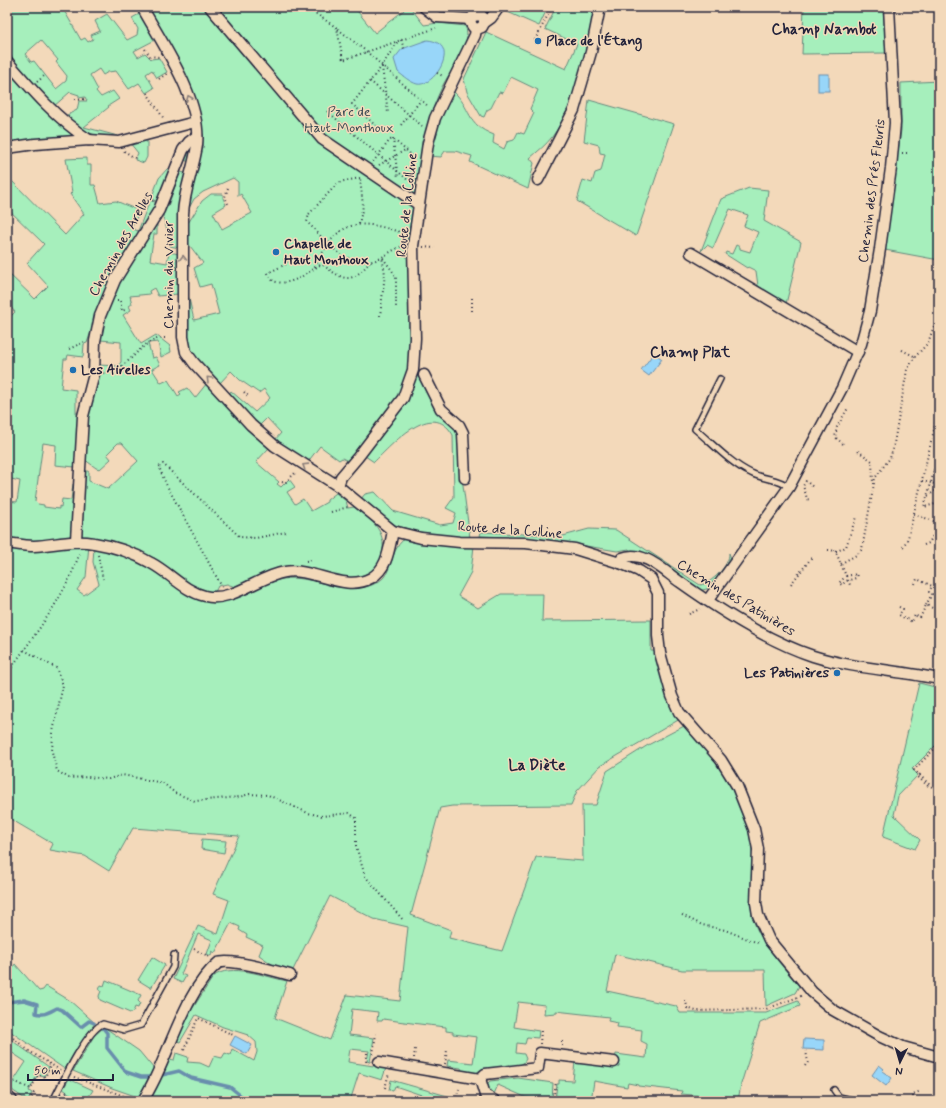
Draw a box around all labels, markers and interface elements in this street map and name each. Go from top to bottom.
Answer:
district label: Champ Nambot [772,20,877,40]
place label: Place de l'Étang [546,32,642,52]
marker: Place de l'Étang [533,36,543,46]
one-way arrow [186,94,194,102]
park label: Parc de Haut-Monthoux [304,103,394,137]
street label: Chemin des Prés Fleuris [854,118,890,264]
street label: Route de la Colline [393,152,421,258]
street label: Chemin des Arelles [85,188,157,300]
street label: Chemin du Vivier [160,221,178,329]
place label: Chapelle de Haut Monthoux [284,235,370,269]
marker: Chapelle de Haut Monthoux [271,247,281,257]
one-way arrow [179,255,187,261]
district label: Champ Plat [650,343,731,363]
place label: Les Airelles [81,361,151,379]
marker: Les Airelles [68,365,78,375]
one-way arrow [206,376,214,384]
one-way arrow [302,463,309,470]
street label: Route de la Colline [457,517,563,543]
street label: Chemin des Patinières [673,555,799,641]
place label: Les Patinières [744,664,830,682]
marker: Les Patinières [832,668,842,678]
district label: La Diète [509,756,566,776]
north arrow [880,1042,920,1082]
scale bar [28,1056,113,1082]
text: 50 m [34,1063,61,1079]
text: N [895,1064,903,1078]

